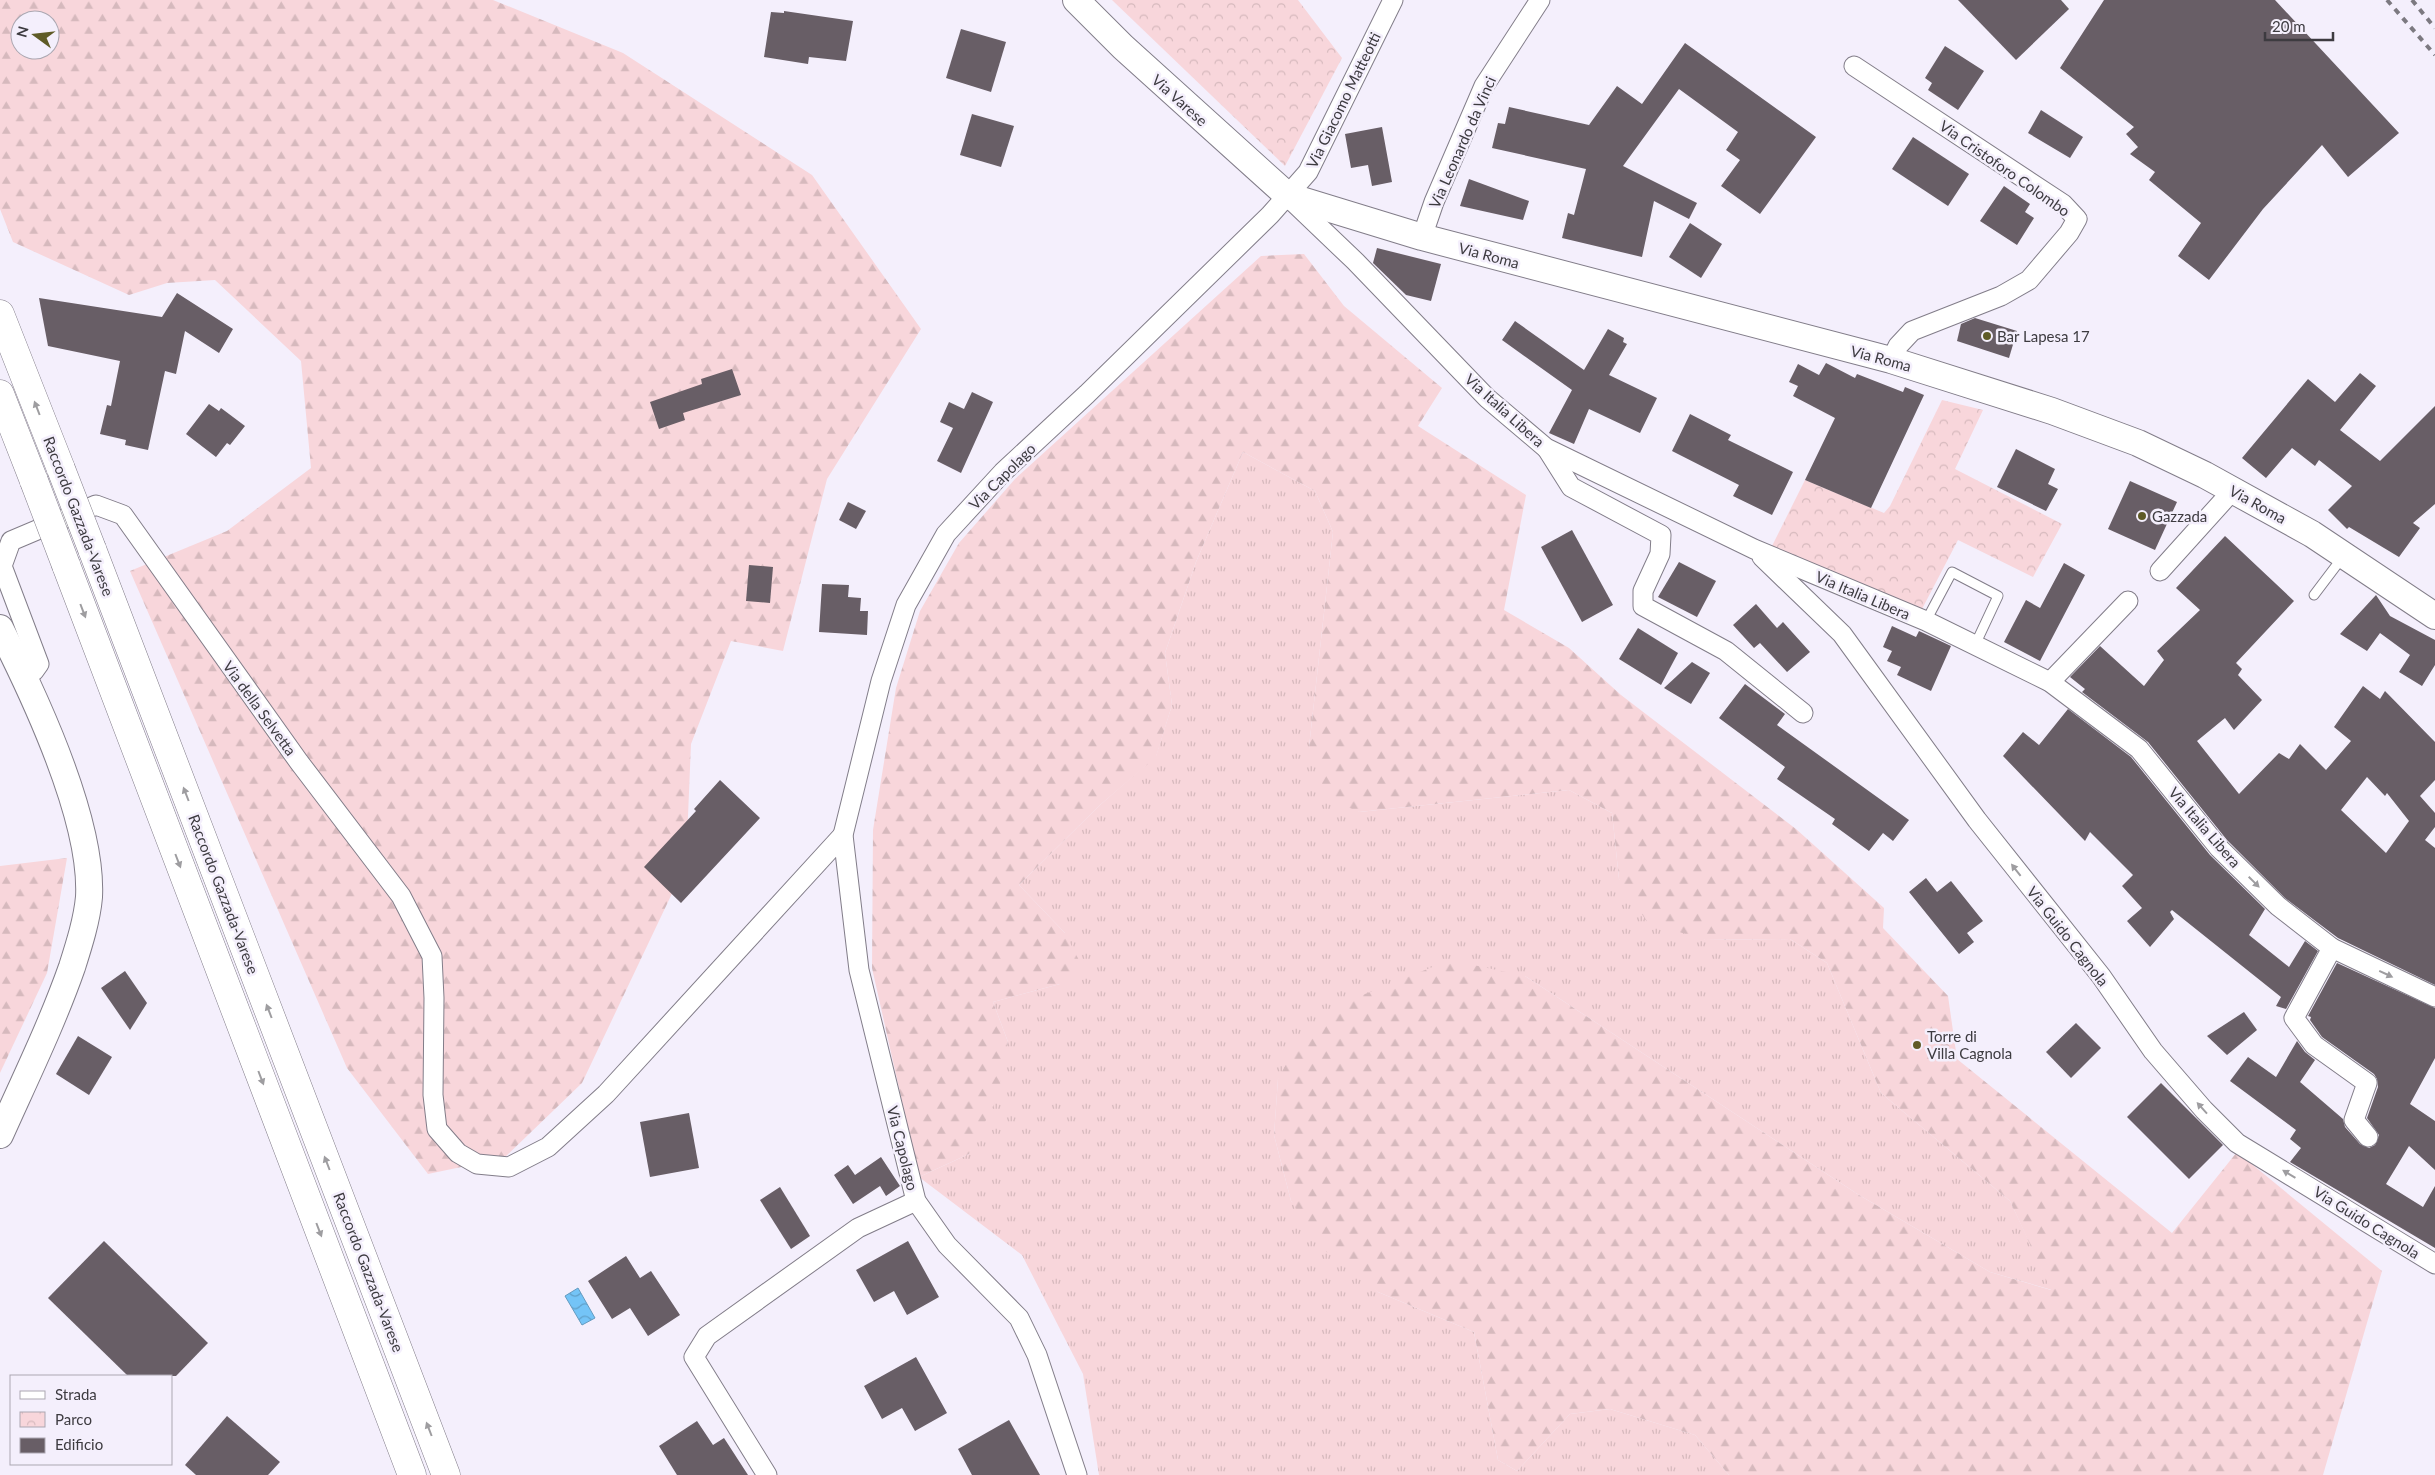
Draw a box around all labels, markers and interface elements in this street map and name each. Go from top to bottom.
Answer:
north arrow [10,10,60,60]
scale bar [2265,10,2332,42]
text: 20 m [2272,17,2306,35]
text: N [12,24,32,39]
street label: Via Giacomo Matteotti [1302,29,1384,171]
street label: Via Varese [1149,70,1212,130]
street label: Via Leonardo da Vinci [1425,73,1499,211]
street label: Via Cristoforo Colombo [1936,116,2074,220]
street label: Via Roma [1457,238,1521,272]
place label: Bar Lapesa 17 [1997,327,2090,345]
marker: Bar Lapesa 17 [1981,330,1993,342]
street label: Via Roma [1849,341,1913,375]
street label: Via Italia Libera [1462,370,1548,450]
one-way arrow [33,400,41,415]
street label: Raccordo Gazzada-Varese [40,434,118,598]
street label: Via Capolago [965,439,1039,513]
street label: Via Roma [2226,481,2290,527]
place label: Gazzada [2152,507,2207,525]
marker: Gazzada [2136,510,2148,522]
street label: Via Italia Libera [1813,567,1913,623]
one-way arrow [79,604,87,619]
street label: Via della Selvetta [220,657,300,759]
street label: Via Italia Libera [2165,783,2245,871]
one-way arrow [182,786,190,801]
street label: Raccordo Gazzada-Varese [185,812,263,976]
one-way arrow [175,854,183,868]
one-way arrow [2011,863,2022,876]
one-way arrow [2247,876,2259,888]
street label: Via Guido Cagnola [2023,882,2113,990]
one-way arrow [2379,970,2393,978]
one-way arrow [265,1004,272,1019]
place label: Torre di Villa Cagnola [1927,1027,2012,1062]
marker: Torre di Villa Cagnola [1911,1039,1923,1051]
one-way arrow [257,1071,265,1086]
one-way arrow [2196,1102,2208,1114]
street label: Via Capolago [884,1104,922,1192]
one-way arrow [323,1155,331,1170]
one-way arrow [2283,1170,2296,1179]
street label: Via Guido Cagnola [2311,1182,2423,1262]
street label: Raccordo Gazzada-Varese [330,1190,408,1354]
one-way arrow [315,1223,323,1238]
legend [10,1375,172,1465]
text: Strada [55,1385,97,1403]
text: Parco [55,1410,92,1428]
one-way arrow [425,1422,432,1437]
text: Edificio [55,1435,103,1453]

